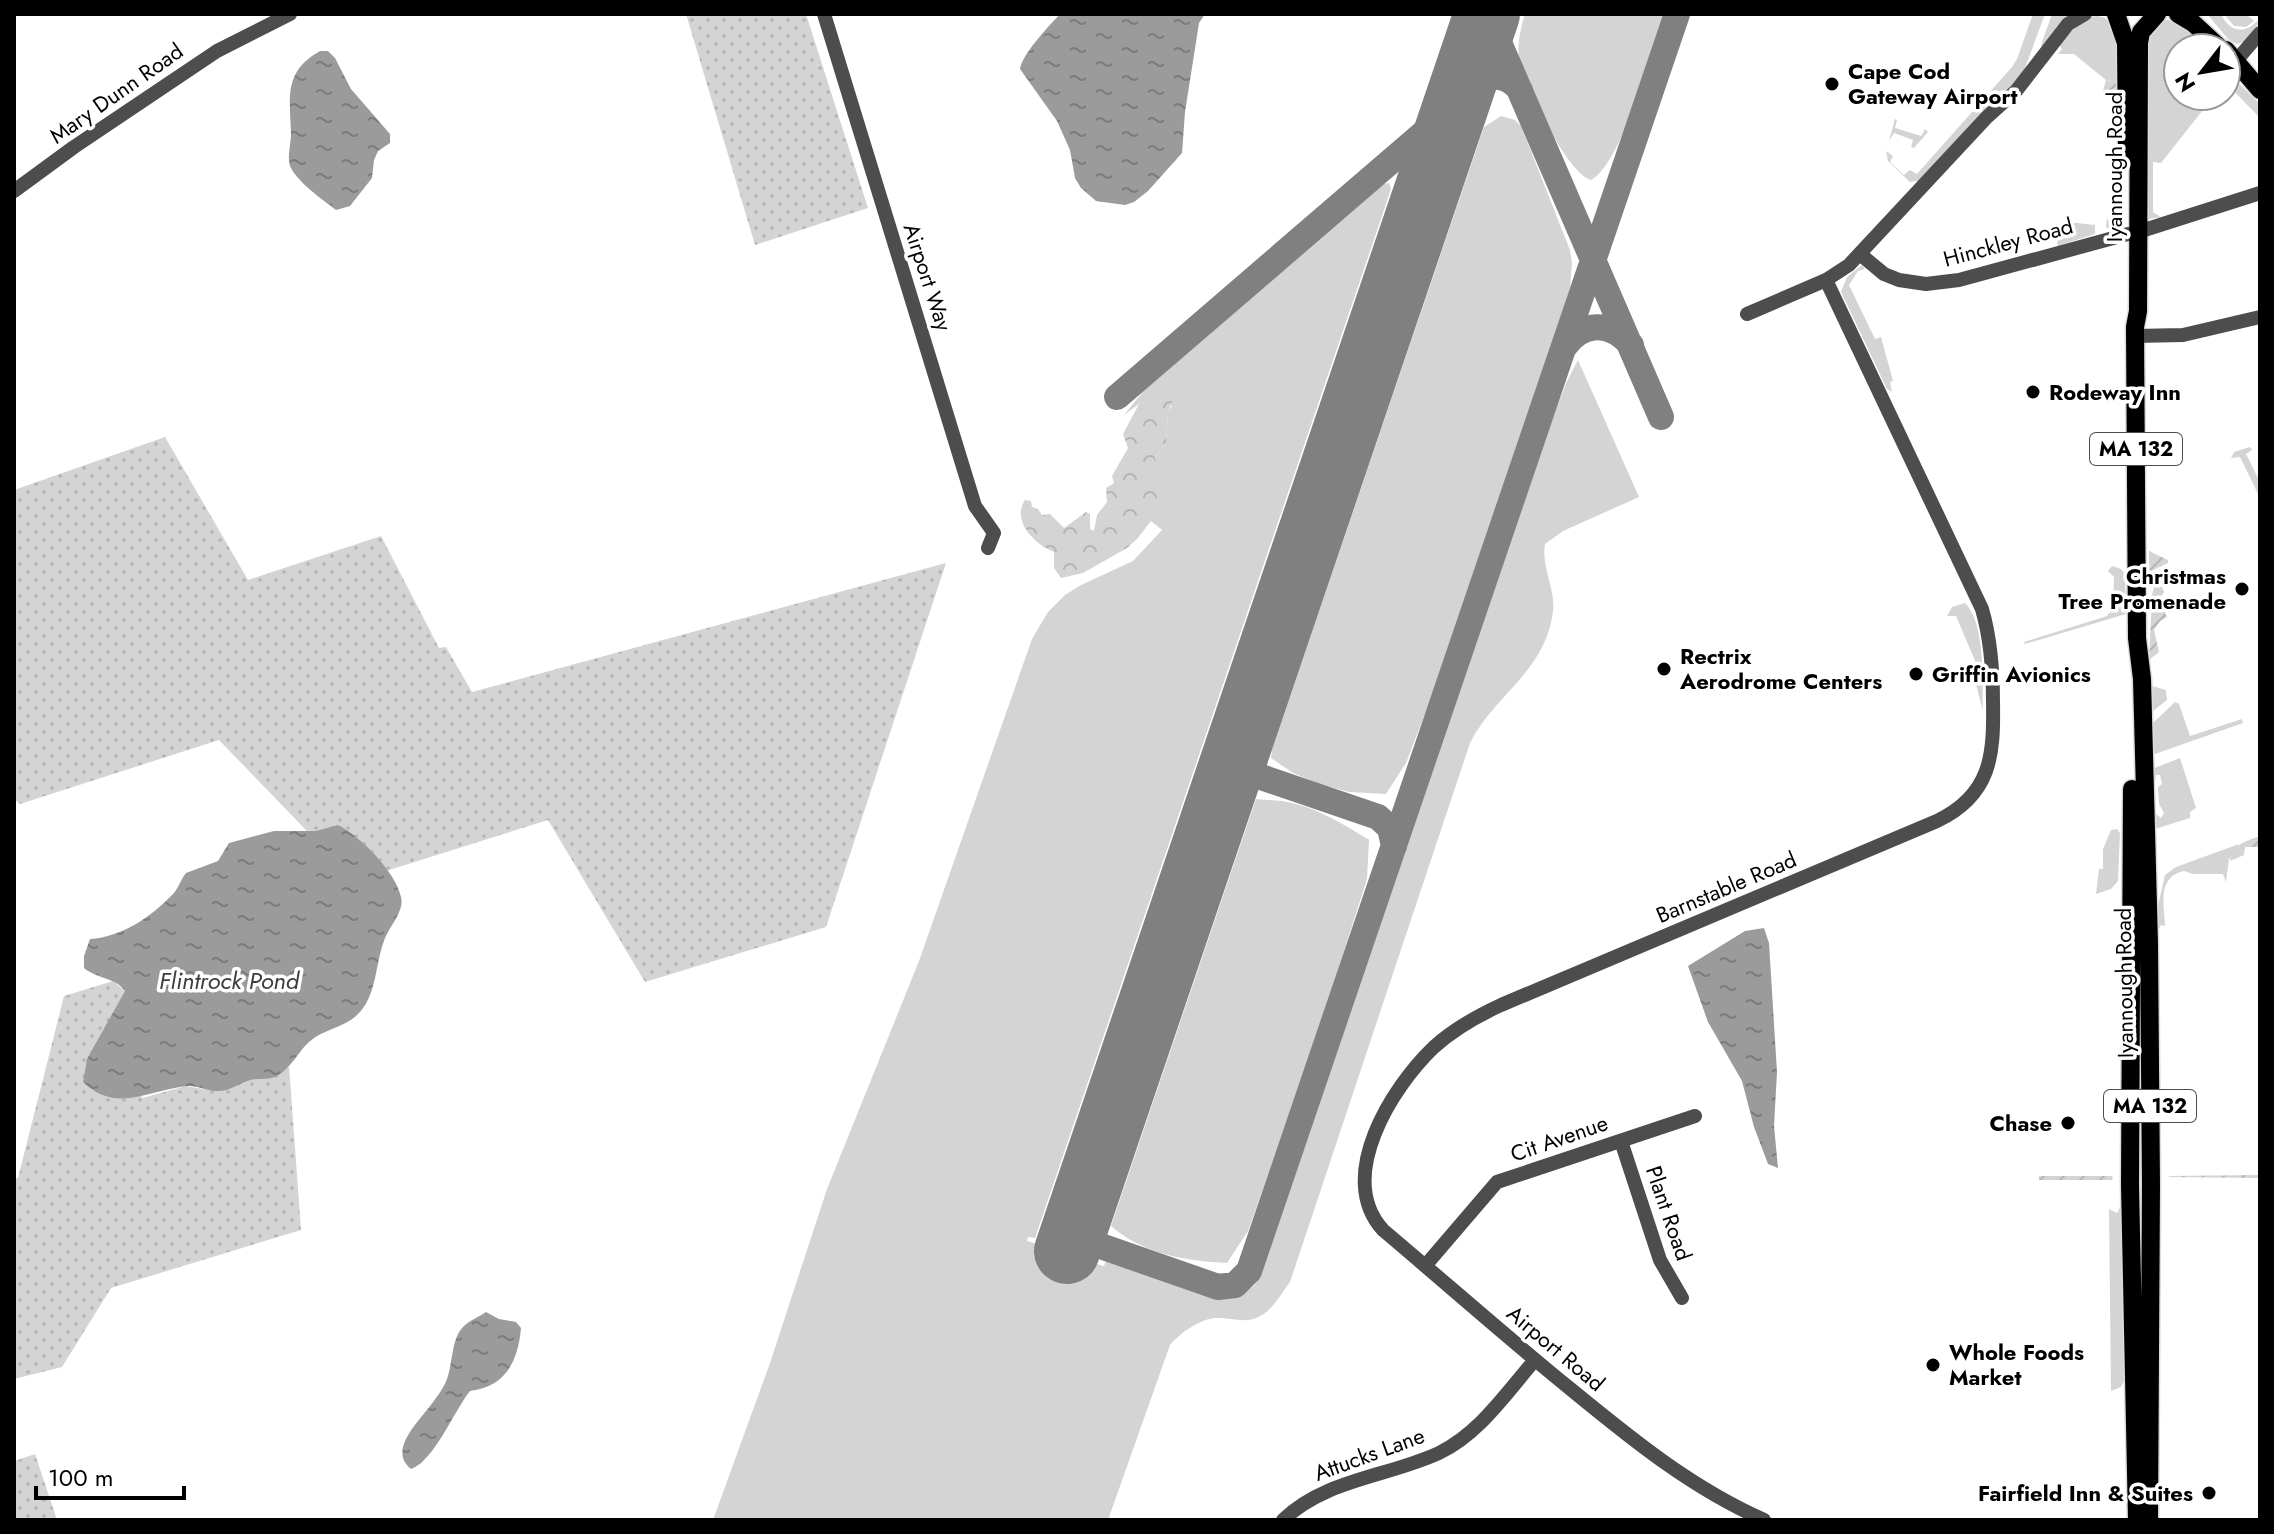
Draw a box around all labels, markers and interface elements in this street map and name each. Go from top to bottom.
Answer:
north arrow [2162,32,2242,112]
street label: Mary Dunn Road [43,35,189,151]
place label: Cape Cod Gateway Airport [1848,55,2017,112]
text: N [2167,67,2203,98]
marker: Cape Cod Gateway Airport [1823,75,1841,93]
street label: Iyannough Road [2098,92,2130,242]
street label: Hinckley Road [1940,209,2076,275]
street label: Airport Way [896,219,961,335]
place label: Rodeway Inn [2049,376,2181,408]
marker: Rodeway Inn [2024,383,2042,401]
road number: MA 132 [2090,433,2182,465]
place label: Christmas Tree Promenade [2059,560,2226,617]
marker: Christmas Tree Promenade [2233,580,2251,598]
place label: Rectrix Aerodrome Centers [1679,640,1882,697]
place label: Griffin Avionics [1932,658,2091,690]
marker: Rectrix Aerodrome Centers [1655,660,1673,678]
marker: Griffin Avionics [1907,665,1925,683]
street label: Barnstable Road [1651,843,1801,931]
street label: Iyannough Road [2107,907,2141,1059]
water label: Flintrock Pond [159,963,301,998]
road number: MA 132 [2104,1090,2196,1122]
street label: Cit Avenue [1506,1106,1612,1170]
place label: Chase [1990,1107,2052,1139]
marker: Chase [2059,1114,2077,1132]
street label: Plant Road [1638,1161,1700,1265]
street label: Airport Road [1500,1297,1612,1399]
place label: Whole Foods Market [1949,1336,2084,1393]
marker: Whole Foods Market [1924,1356,1942,1374]
street label: Attucks Lane [1309,1419,1429,1489]
scale bar [36,1450,184,1500]
text: 100 m [48,1460,114,1495]
place label: Fairfield Inn & Suites [1978,1477,2193,1509]
marker: Fairfield Inn & Suites [2200,1484,2218,1502]

